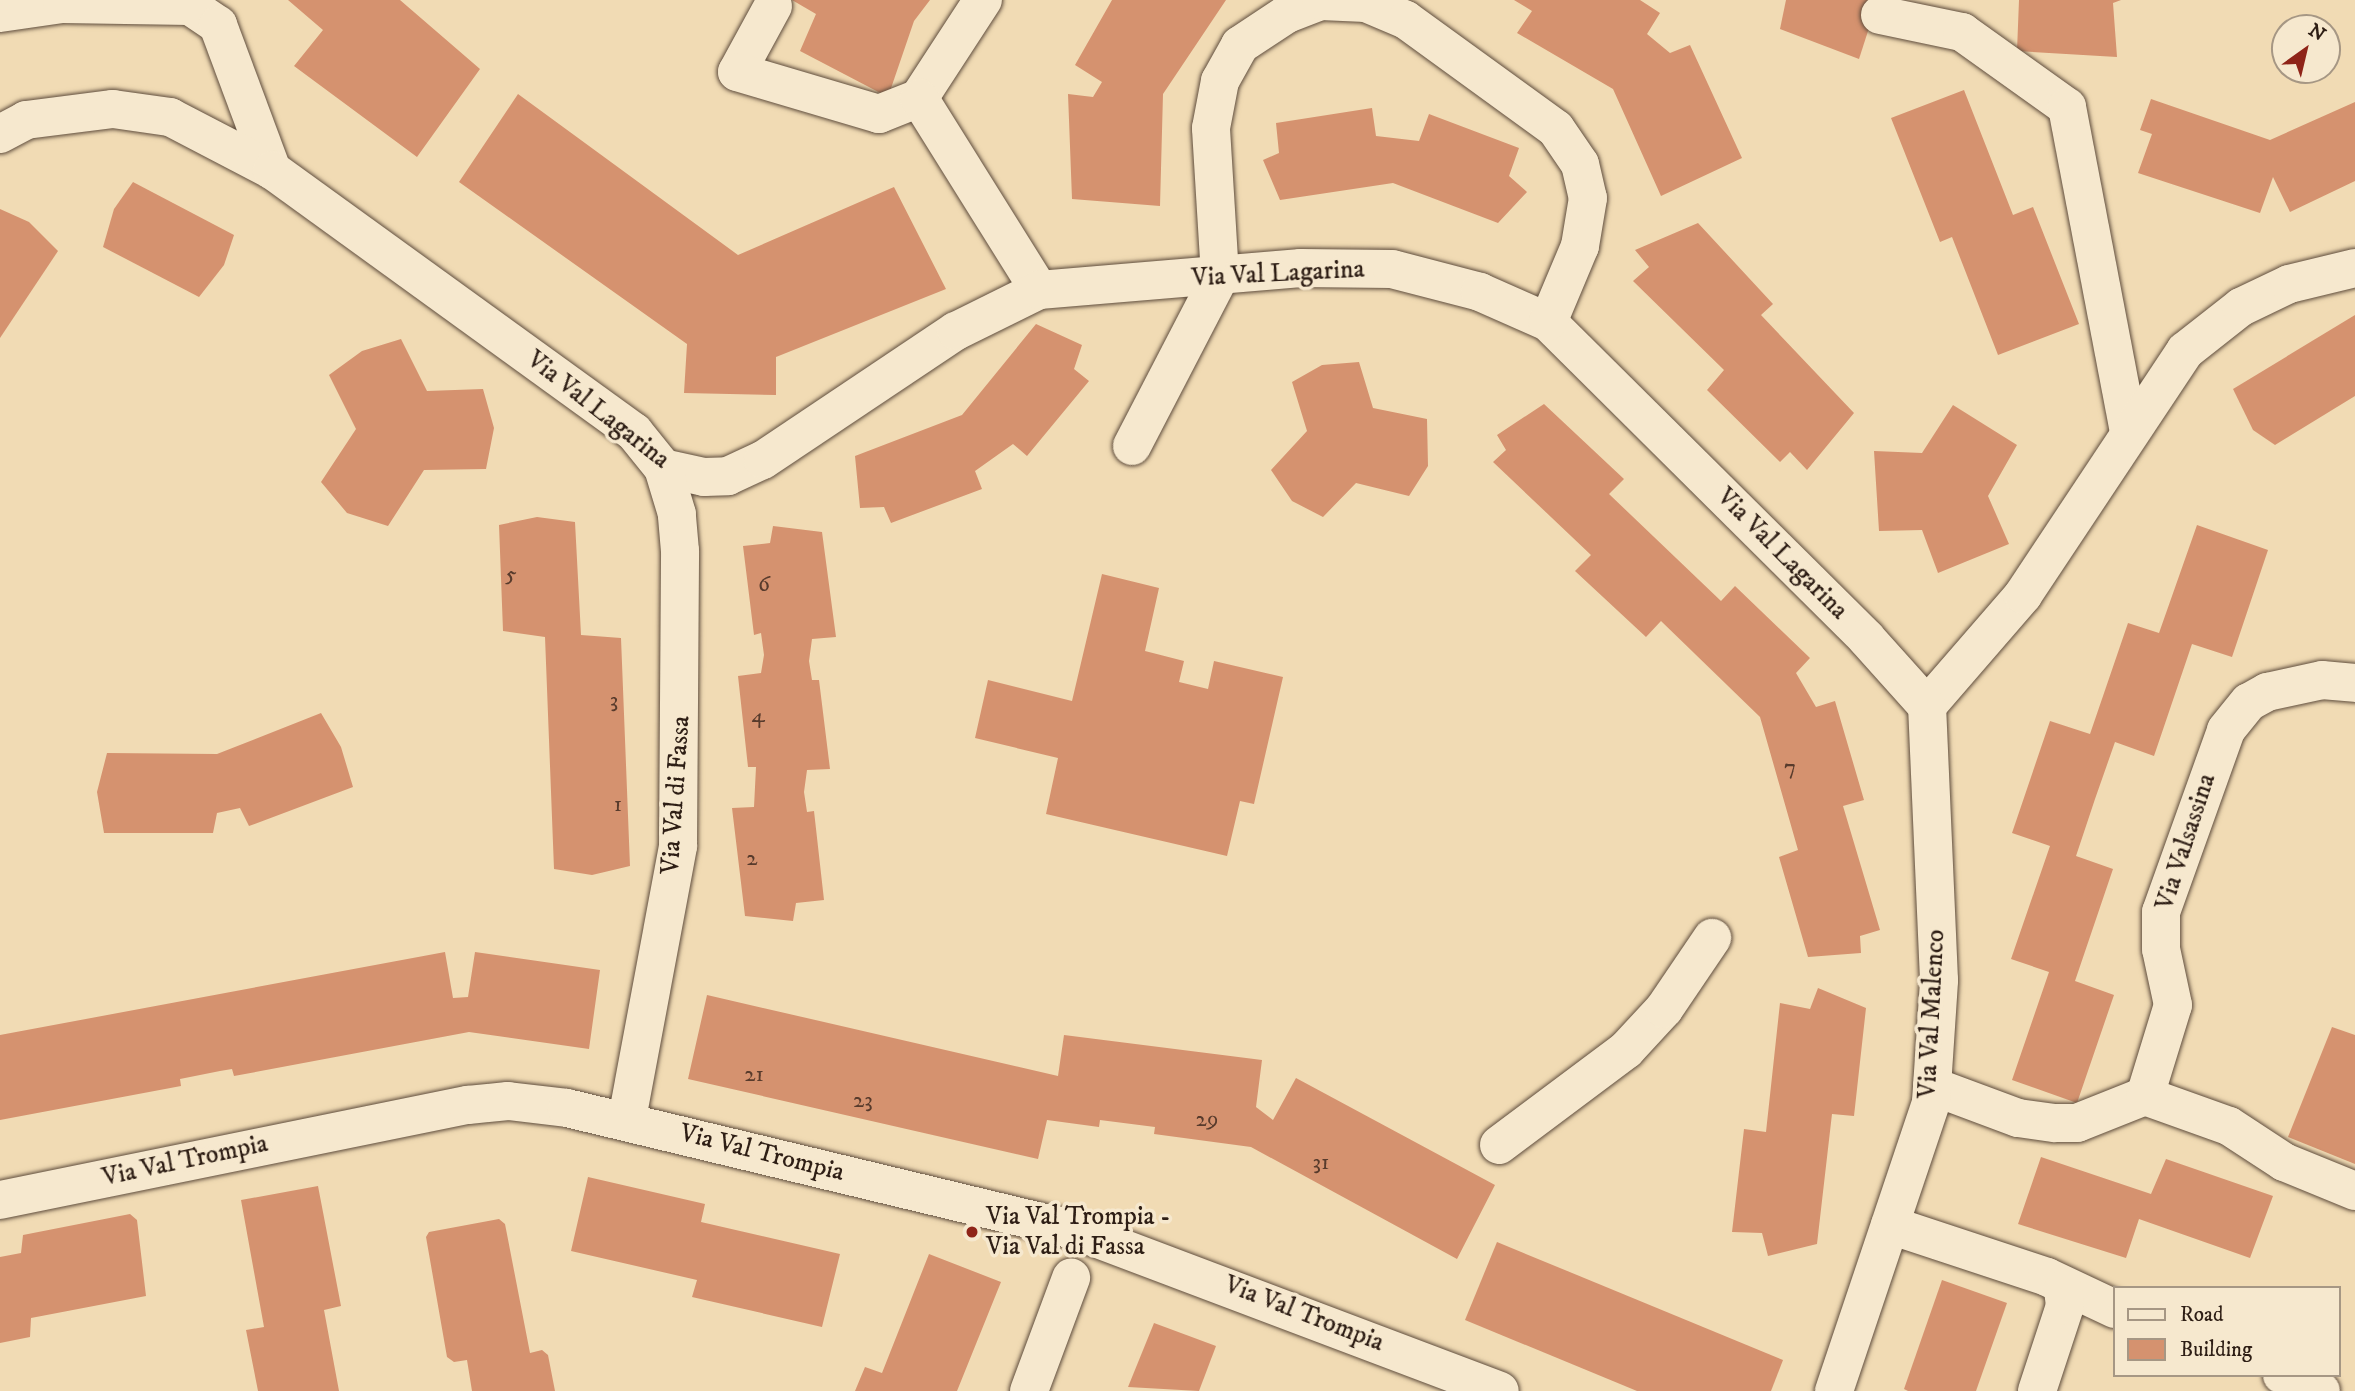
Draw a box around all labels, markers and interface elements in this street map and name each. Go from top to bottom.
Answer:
north arrow [2271,14,2341,84]
text: N [2304,19,2330,47]
street label: Via Val Lagarina [1191,254,1365,294]
street label: Via Val Lagarina [520,344,676,476]
street label: Via Val Lagarina [1710,482,1854,626]
house number: 5 [505,561,517,589]
house number: 6 [758,571,770,599]
house number: 3 [610,687,618,715]
house number: 4 [751,702,765,730]
street label: Via Val di Fassa [655,715,697,875]
house number: 7 [1784,754,1796,782]
street label: Via Valsassina [2149,770,2223,914]
house number: 1 [614,791,622,819]
house number: 2 [746,845,758,873]
street label: Via Val Malenco [1912,929,1952,1099]
house number: 21 [744,1061,764,1089]
house number: 23 [853,1087,873,1115]
house number: 29 [1196,1106,1218,1134]
street label: Via Val Trompia [676,1117,848,1189]
street label: Via Val Trompia [99,1128,271,1194]
house number: 31 [1312,1149,1330,1177]
place label: Via Val Trompia - Via Val di Fassa [986,1201,1171,1262]
marker: Via Val Trompia - Via Val di Fassa [964,1224,980,1240]
street label: Via Val Trompia [1220,1269,1388,1359]
legend [2114,1286,2341,1377]
text: Road [2180,1302,2224,1328]
text: Building [2180,1337,2252,1363]

